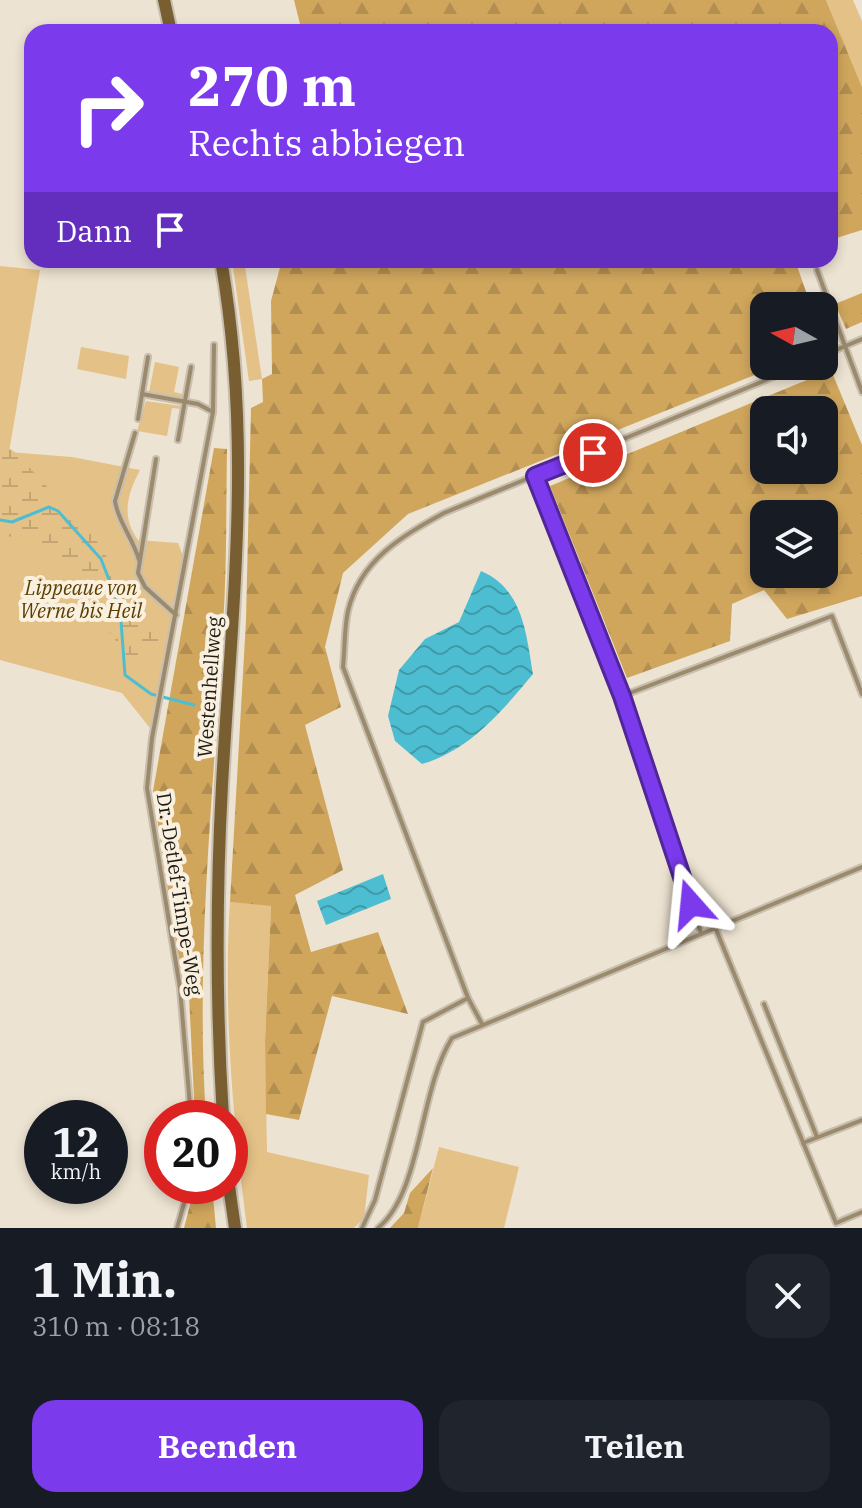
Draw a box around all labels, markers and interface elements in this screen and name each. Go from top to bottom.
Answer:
text: 270 m [188,49,356,121]
icon: right [56,56,160,160]
text: Rechts abbiegen [188,119,465,166]
icon: arrive [148,208,192,252]
text: Dann [56,211,132,250]
north arrow [750,292,838,380]
map controls [750,292,838,588]
button: sound [750,396,838,484]
pin [559,419,627,487]
icon: arrive [571,431,615,475]
button: layers [750,500,838,588]
park label: Lippeaue von Werne bis Heil [20,574,142,624]
street label: Westenhellweg [191,615,227,759]
street label: Dr.-Detlef-Timpe-Weg [151,791,209,998]
position arrow [649,862,733,946]
speed limit sign: 20 [144,1100,248,1204]
text: 12 [52,1116,100,1168]
text: km/h [51,1158,101,1185]
text: 1 Min. [32,1248,177,1310]
button: close [746,1254,830,1338]
text: 310 m · 08:18 [32,1309,200,1343]
button: Beenden [32,1400,423,1492]
button: Teilen [439,1400,830,1492]

